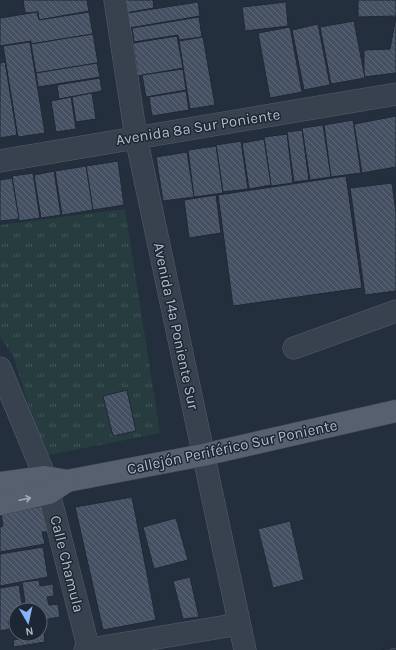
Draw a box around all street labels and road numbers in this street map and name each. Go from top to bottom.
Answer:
street label: Avenida 8a Sur Poniente [115,105,281,149]
street label: Avenida 14a Poniente Sur [150,241,203,412]
street label: Callejón Periférico Sur Poniente [125,416,339,478]
street label: Calle Chamula [46,514,88,614]

